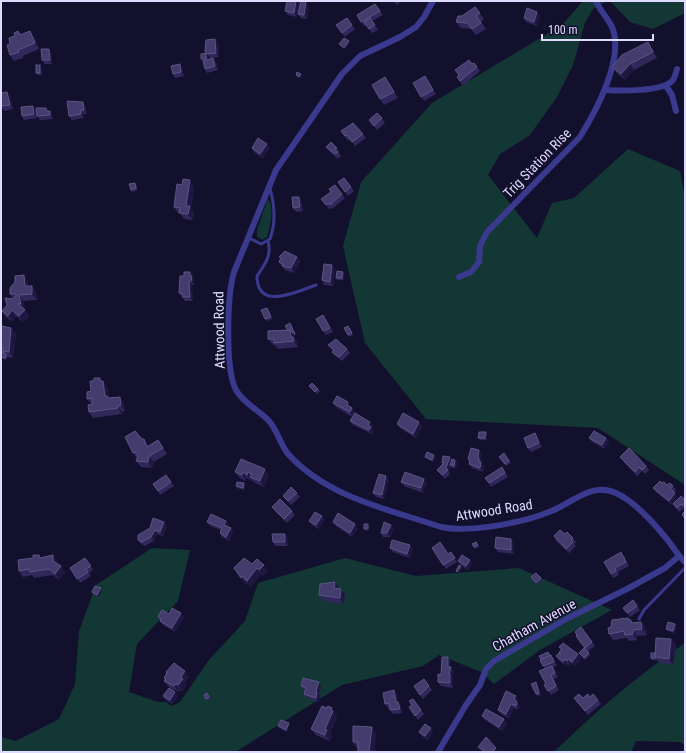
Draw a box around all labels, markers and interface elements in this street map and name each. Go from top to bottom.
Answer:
scale bar [542,16,653,42]
text: 100 m [548,23,578,37]
street label: Trig Station Rise [500,125,574,201]
street label: Attwood Road [210,291,228,369]
street label: Attwood Road [454,496,534,524]
street label: Chatham Avenue [489,595,579,655]

